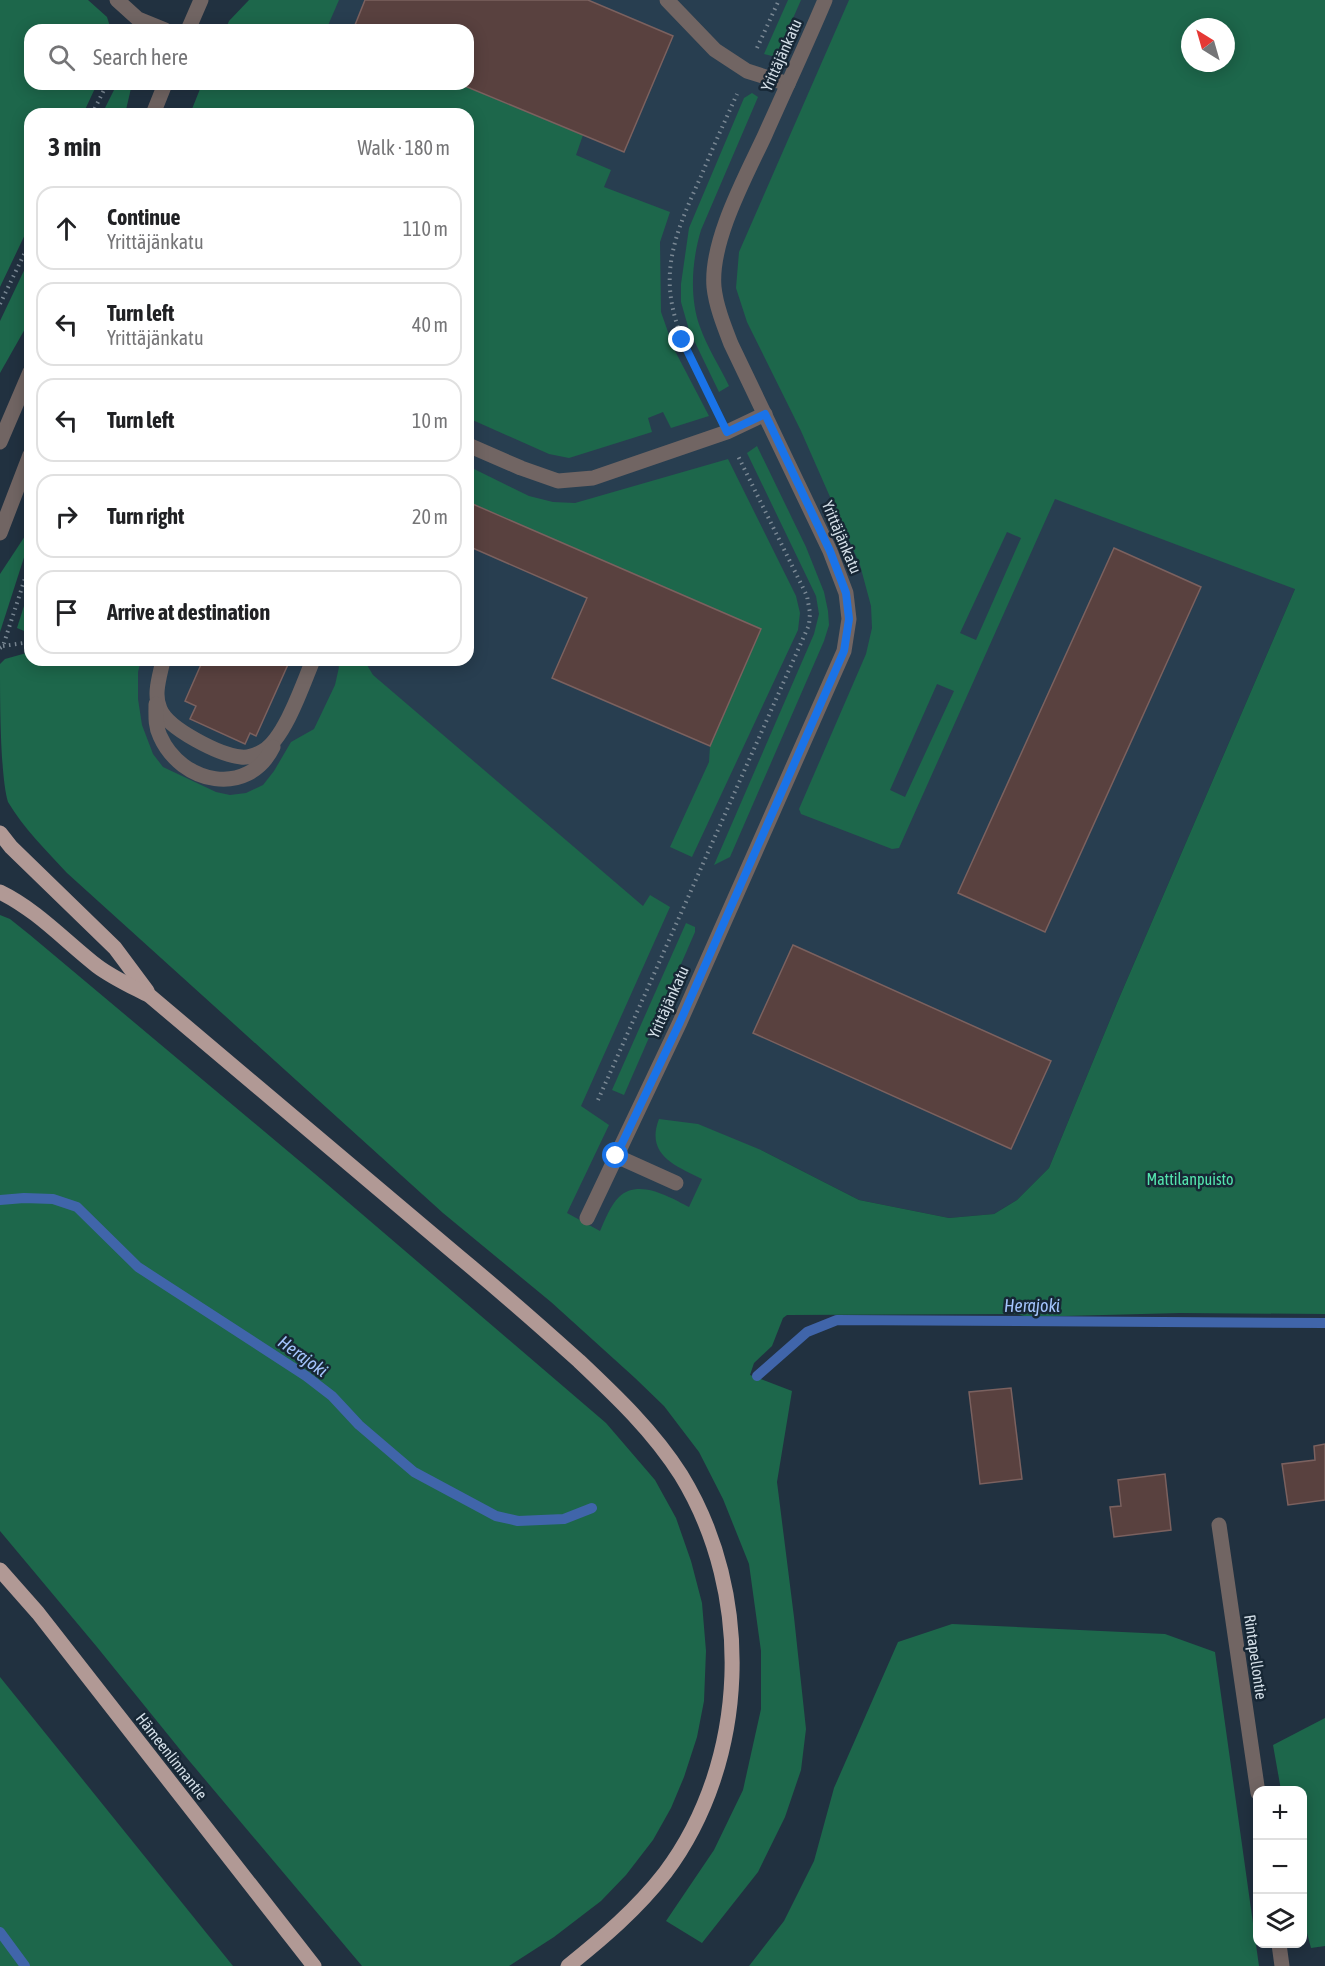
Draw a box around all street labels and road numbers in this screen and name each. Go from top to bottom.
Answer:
street label: Yrittäjänkatu [757,16,806,94]
street label: Yrittäjänkatu [818,498,865,576]
street label: Yrittäjänkatu [644,963,693,1041]
street label: Rintapellontie [1240,1613,1271,1701]
street label: Hämeenlinnantie [133,1709,211,1803]

